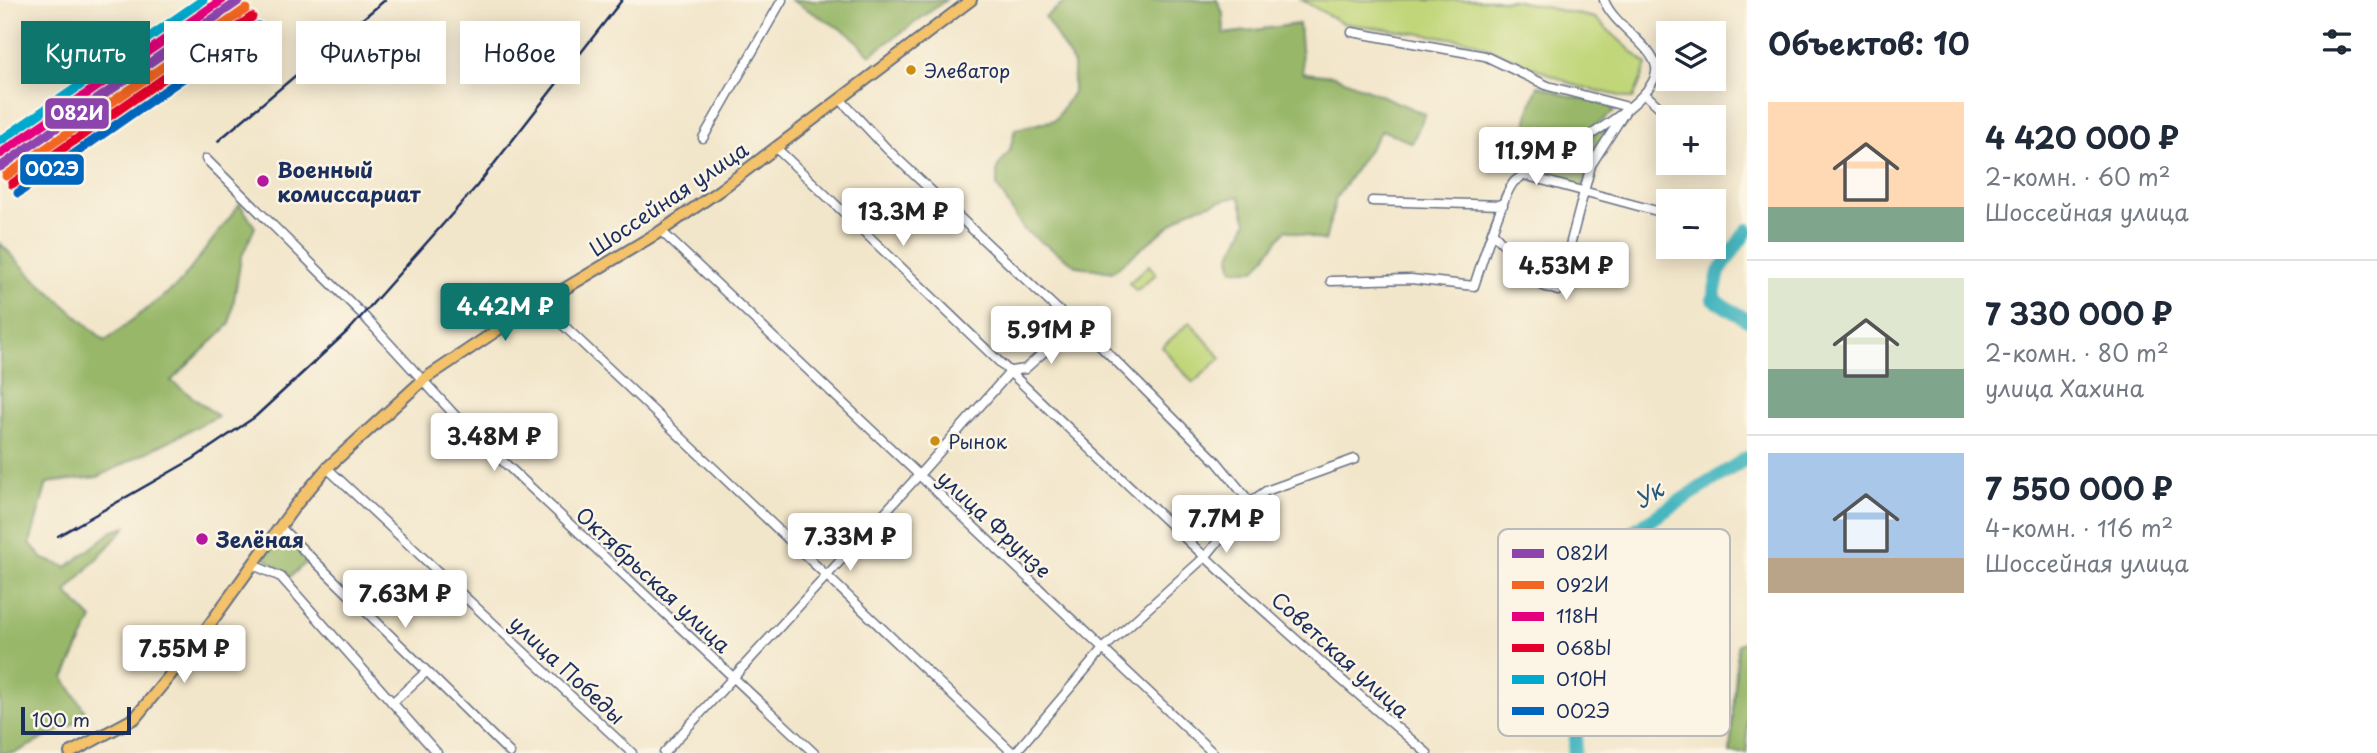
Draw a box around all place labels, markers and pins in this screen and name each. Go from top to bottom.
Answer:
place label: Элеватор [924,56,1010,84]
marker: Элеватор [904,63,918,77]
pin: 11.9M ₽ [1471,128,1601,187]
place label: Военный комиссариат [277,153,421,209]
marker: Военный комиссариат [255,173,271,189]
pin: 13.3M ₽ [838,188,968,248]
pin: 4.53M ₽ [1501,243,1631,302]
pin: 4.42M ₽ [440,284,570,343]
pin: 5.91M ₽ [986,306,1116,366]
pin: 3.48M ₽ [429,414,559,473]
place label: Рынок [948,427,1008,455]
marker: Рынок [928,434,942,448]
pin: 7.7M ₽ [1169,496,1283,555]
pin: 7.33M ₽ [785,514,915,573]
place label: Зелёная [215,523,304,555]
marker: Зелёная [194,531,210,547]
pin: 7.63M ₽ [340,570,470,630]
pin: 7.55M ₽ [119,626,249,685]

